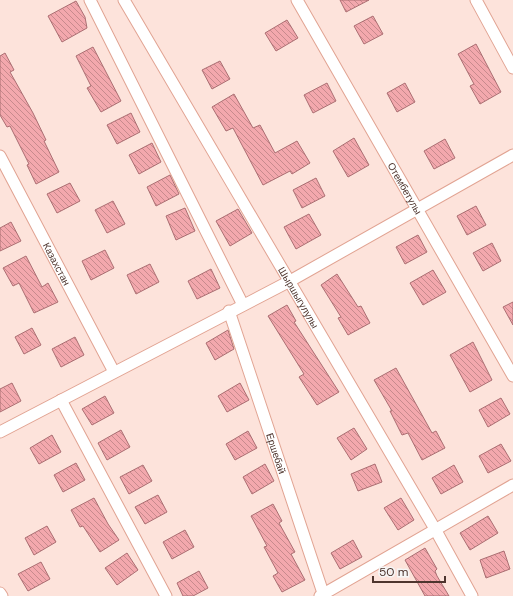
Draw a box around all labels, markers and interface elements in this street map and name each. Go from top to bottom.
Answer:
street label: Отембетулы [385,160,425,217]
street label: Казахстан [40,240,74,288]
street label: Шыршыгулулы [276,264,322,331]
street label: Ершебай [264,431,289,475]
scale bar [373,558,445,584]
text: 50 m [379,564,408,580]

